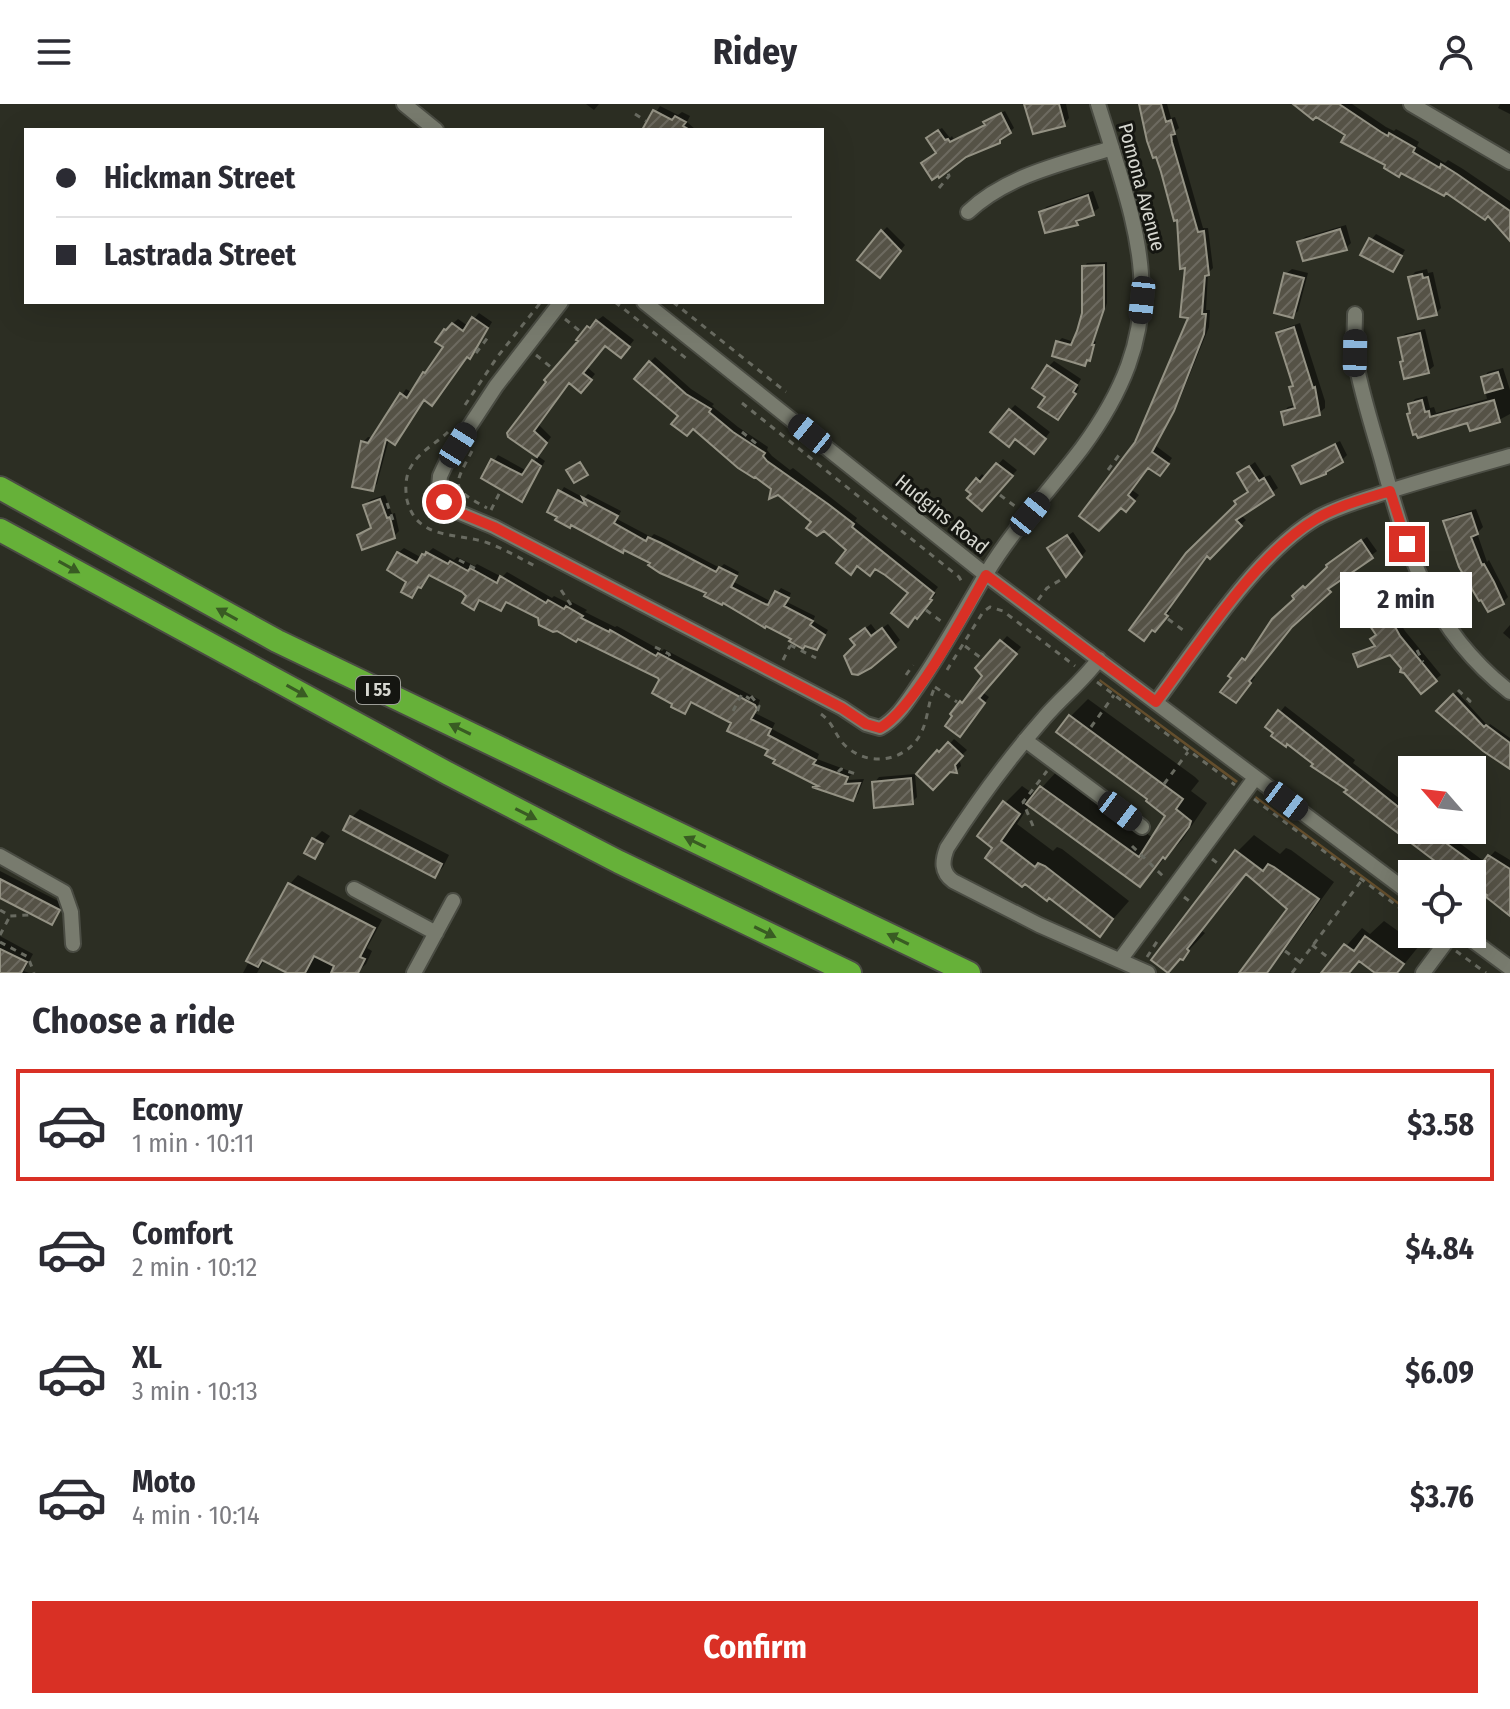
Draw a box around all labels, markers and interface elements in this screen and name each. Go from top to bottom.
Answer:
icon: menu [32,30,76,74]
text: Ridey [713,30,797,74]
icon: person [1434,30,1478,74]
street label: Pomona Avenue [1113,120,1171,254]
text: Hickman Street [104,160,295,196]
text: Lastrada Street [104,237,296,273]
car [1128,275,1156,325]
car [1343,329,1367,377]
car [784,410,836,458]
car [435,418,481,472]
street label: Hudgins Road [891,469,993,559]
route start [426,484,462,520]
car [1006,488,1054,540]
route end [1389,526,1425,562]
one-way arrow [57,560,80,574]
callout: 2 min [1341,572,1473,628]
text: 2 min [1377,584,1435,615]
one-way arrow [216,607,239,620]
road number: I 55 [356,676,400,704]
one-way arrow [286,684,308,698]
one-way arrow [449,722,472,736]
north arrow [1398,756,1486,844]
map controls [1398,756,1486,948]
car [1260,777,1312,825]
car [1094,787,1146,835]
one-way arrow [515,807,538,820]
one-way arrow [683,835,706,849]
button: locate [1398,860,1486,948]
one-way arrow [753,925,776,939]
one-way arrow [887,932,910,946]
text: Choose a ride [32,999,235,1043]
icon: car [36,1089,108,1161]
text: Economy [132,1092,243,1128]
text: $3.58 [1407,1107,1474,1143]
text: 1 min · 10:11 [132,1128,254,1159]
icon: car [36,1213,108,1285]
text: Comfort [132,1216,233,1252]
text: $4.84 [1406,1231,1474,1267]
text: 2 min · 10:12 [132,1252,257,1283]
icon: car [36,1337,108,1409]
text: XL [132,1340,162,1376]
text: $6.09 [1405,1355,1474,1391]
text: 3 min · 10:13 [132,1376,258,1407]
icon: car [36,1461,108,1533]
text: Moto [132,1464,196,1500]
text: $3.76 [1410,1479,1474,1515]
text: 4 min · 10:14 [132,1500,260,1531]
button: Confirm [32,1601,1478,1693]

